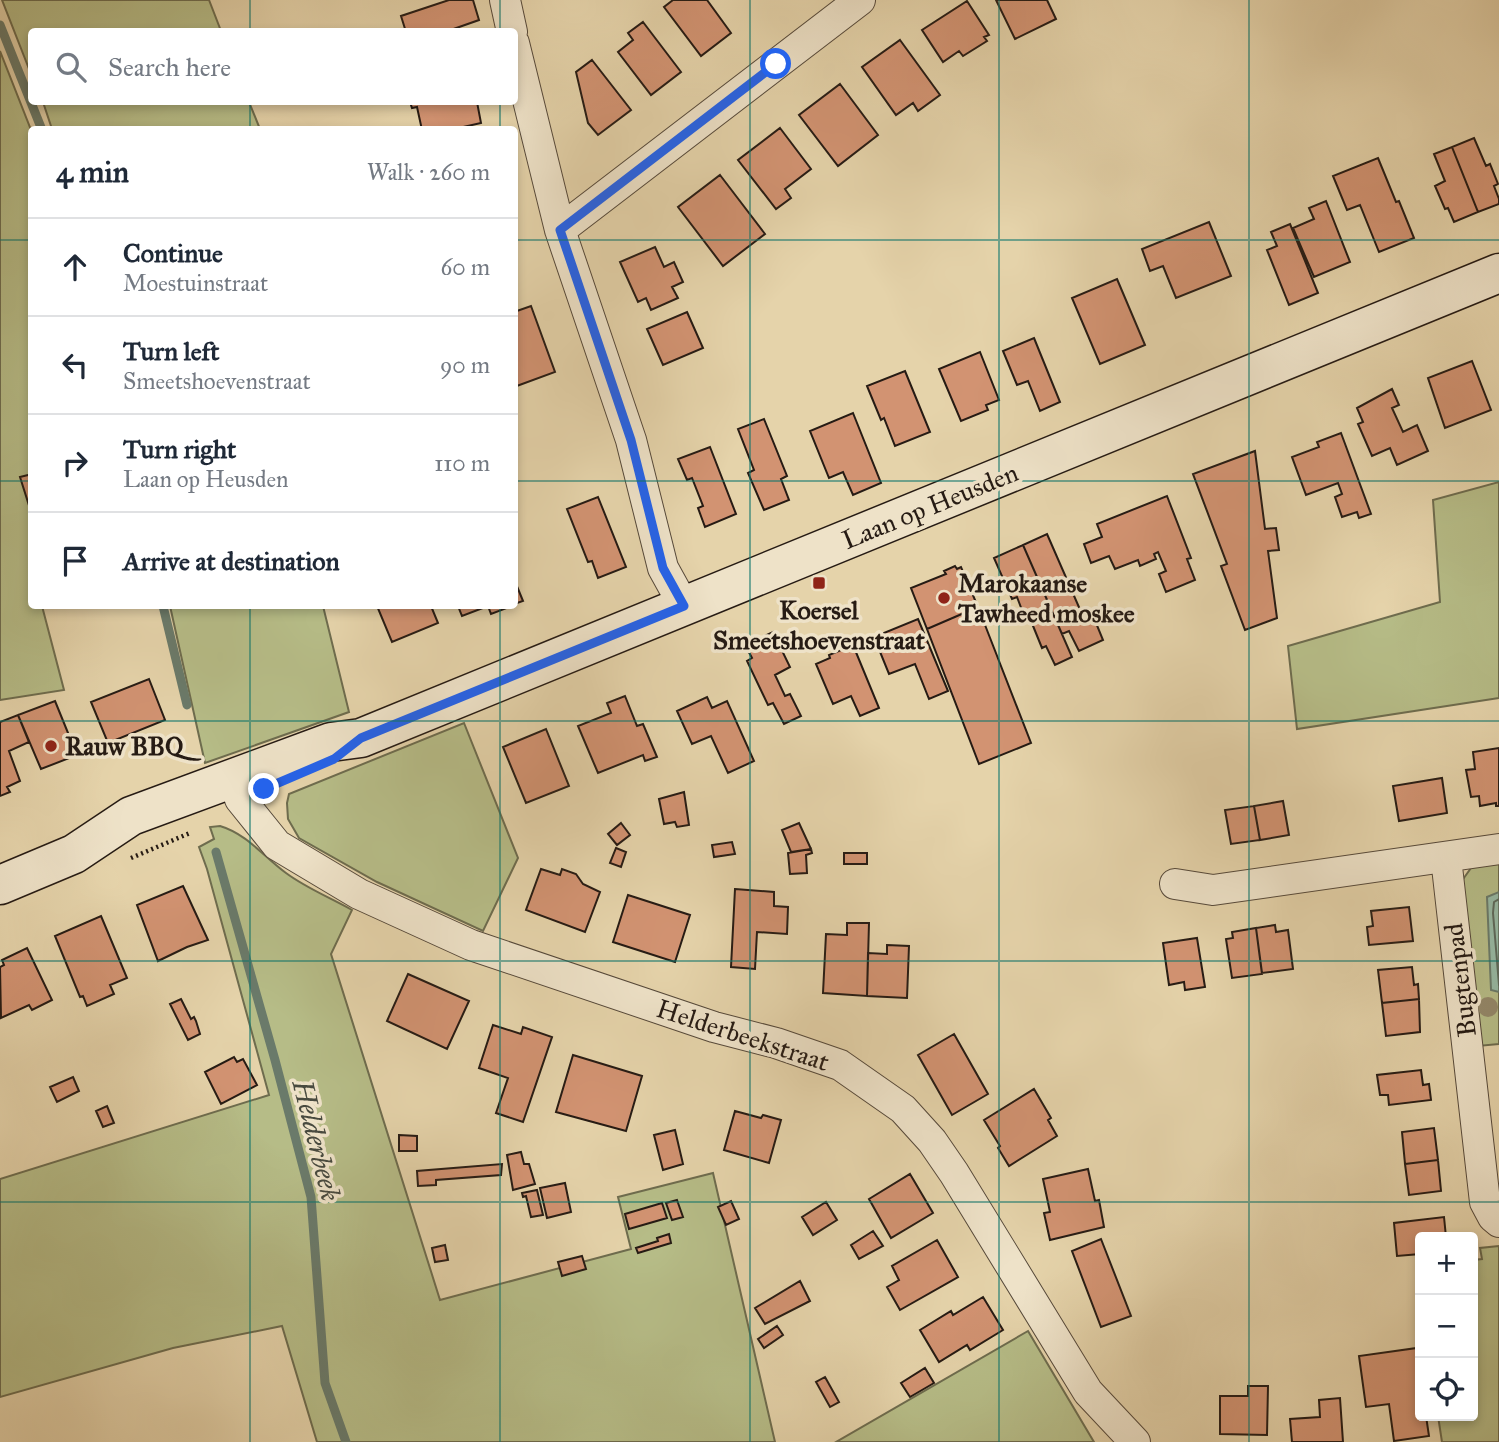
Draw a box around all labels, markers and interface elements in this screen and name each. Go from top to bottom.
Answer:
search box [28,28,518,105]
icon: search [52,48,90,86]
route start [760,48,791,79]
text: Search here [108,51,231,83]
text: 4 min [56,154,129,190]
text: Walk · 260 m [367,158,490,186]
text: Continue [123,237,223,269]
icon: ahead [56,248,94,286]
text: 60 m [441,253,490,281]
text: Moestuinstraat [123,269,268,297]
text: Turn left [123,335,219,367]
icon: left [56,346,94,384]
text: 90 m [440,351,490,379]
text: Smeetshoevenstraat [123,367,311,395]
text: Turn right [123,433,236,465]
icon: right [56,444,94,482]
text: 110 m [434,449,490,477]
street label: Laan op Heusden [837,456,1023,556]
text: Laan op Heusden [123,465,289,493]
icon: arrive [56,542,94,580]
text: Arrive at destination [123,545,340,577]
place label: Marokaanse Tawheed moskee [957,567,1135,629]
marker: Koersel Smeetshoevenstraat [811,575,827,591]
marker: Marokaanse Tawheed moskee [936,590,952,606]
place label: Koersel Smeetshoevenstraat [713,594,926,656]
place label: Rauw BBQ [65,730,202,762]
marker: Rauw BBQ [43,738,59,754]
route end [248,773,279,804]
street label: Bugtenpad [1437,921,1483,1039]
street label: Helderbeekstraat [653,992,833,1078]
water label: Helderbeek [284,1075,349,1205]
map controls [1415,1232,1478,1421]
button: + [1415,1232,1478,1295]
button: − [1415,1295,1478,1358]
button: locate [1415,1358,1478,1421]

